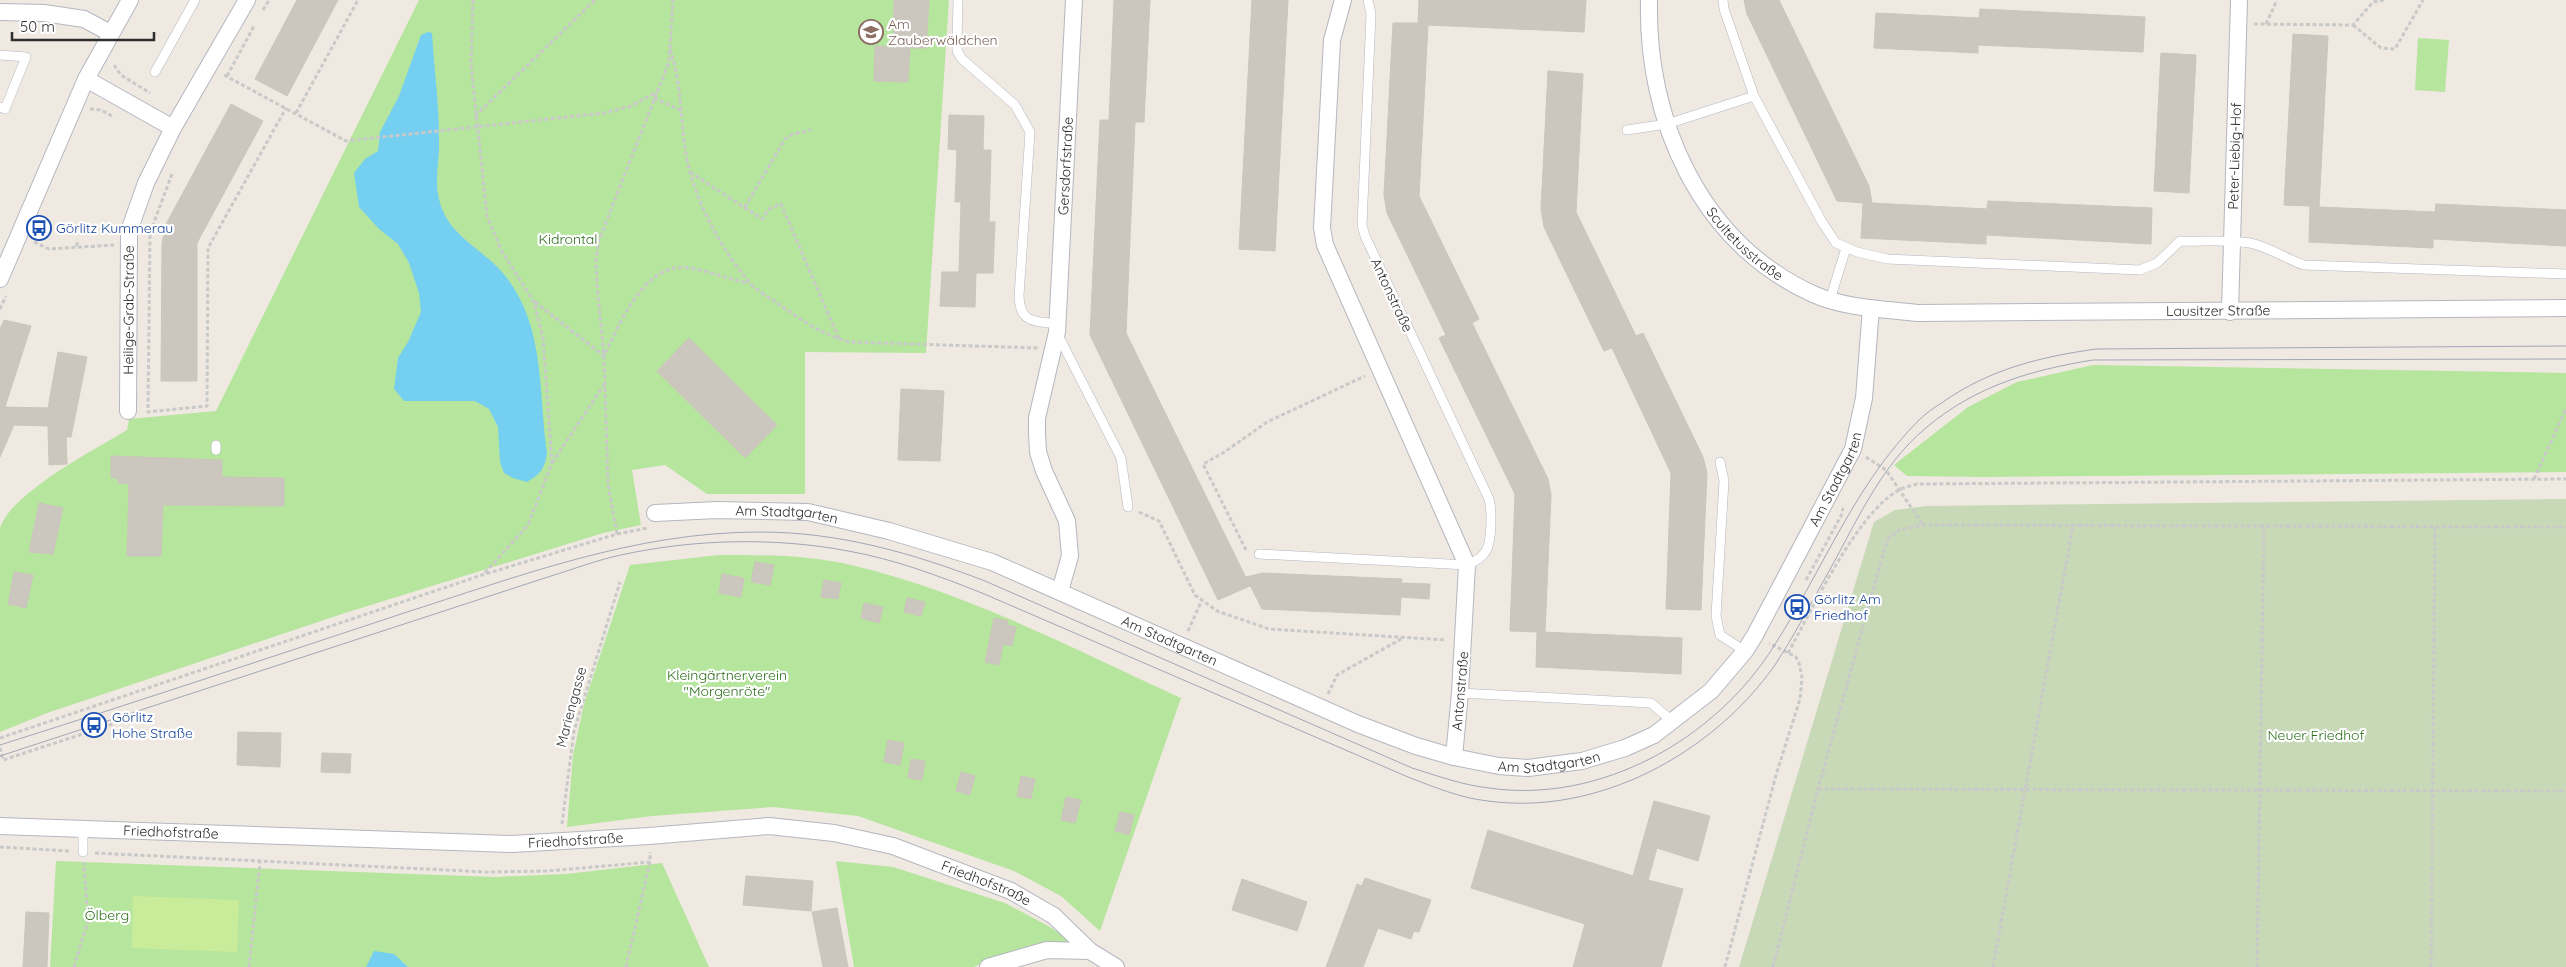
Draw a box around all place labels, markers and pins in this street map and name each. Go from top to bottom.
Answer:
place label: Am Zauberwäldchen [888,15,998,49]
school or university icon: Am Zauberwäldchen [858,19,884,45]
bus stop icon: Görlitz Kummerau [26,215,52,241]
place label: Görlitz Kummerau [56,219,173,237]
place label: Görlitz Am Friedhof [1814,590,1881,624]
bus stop icon: Görlitz Am Friedhof [1784,594,1810,620]
place label: Görlitz Hohe Straße [112,708,193,742]
bus stop icon: Görlitz Hohe Straße [81,712,107,738]

